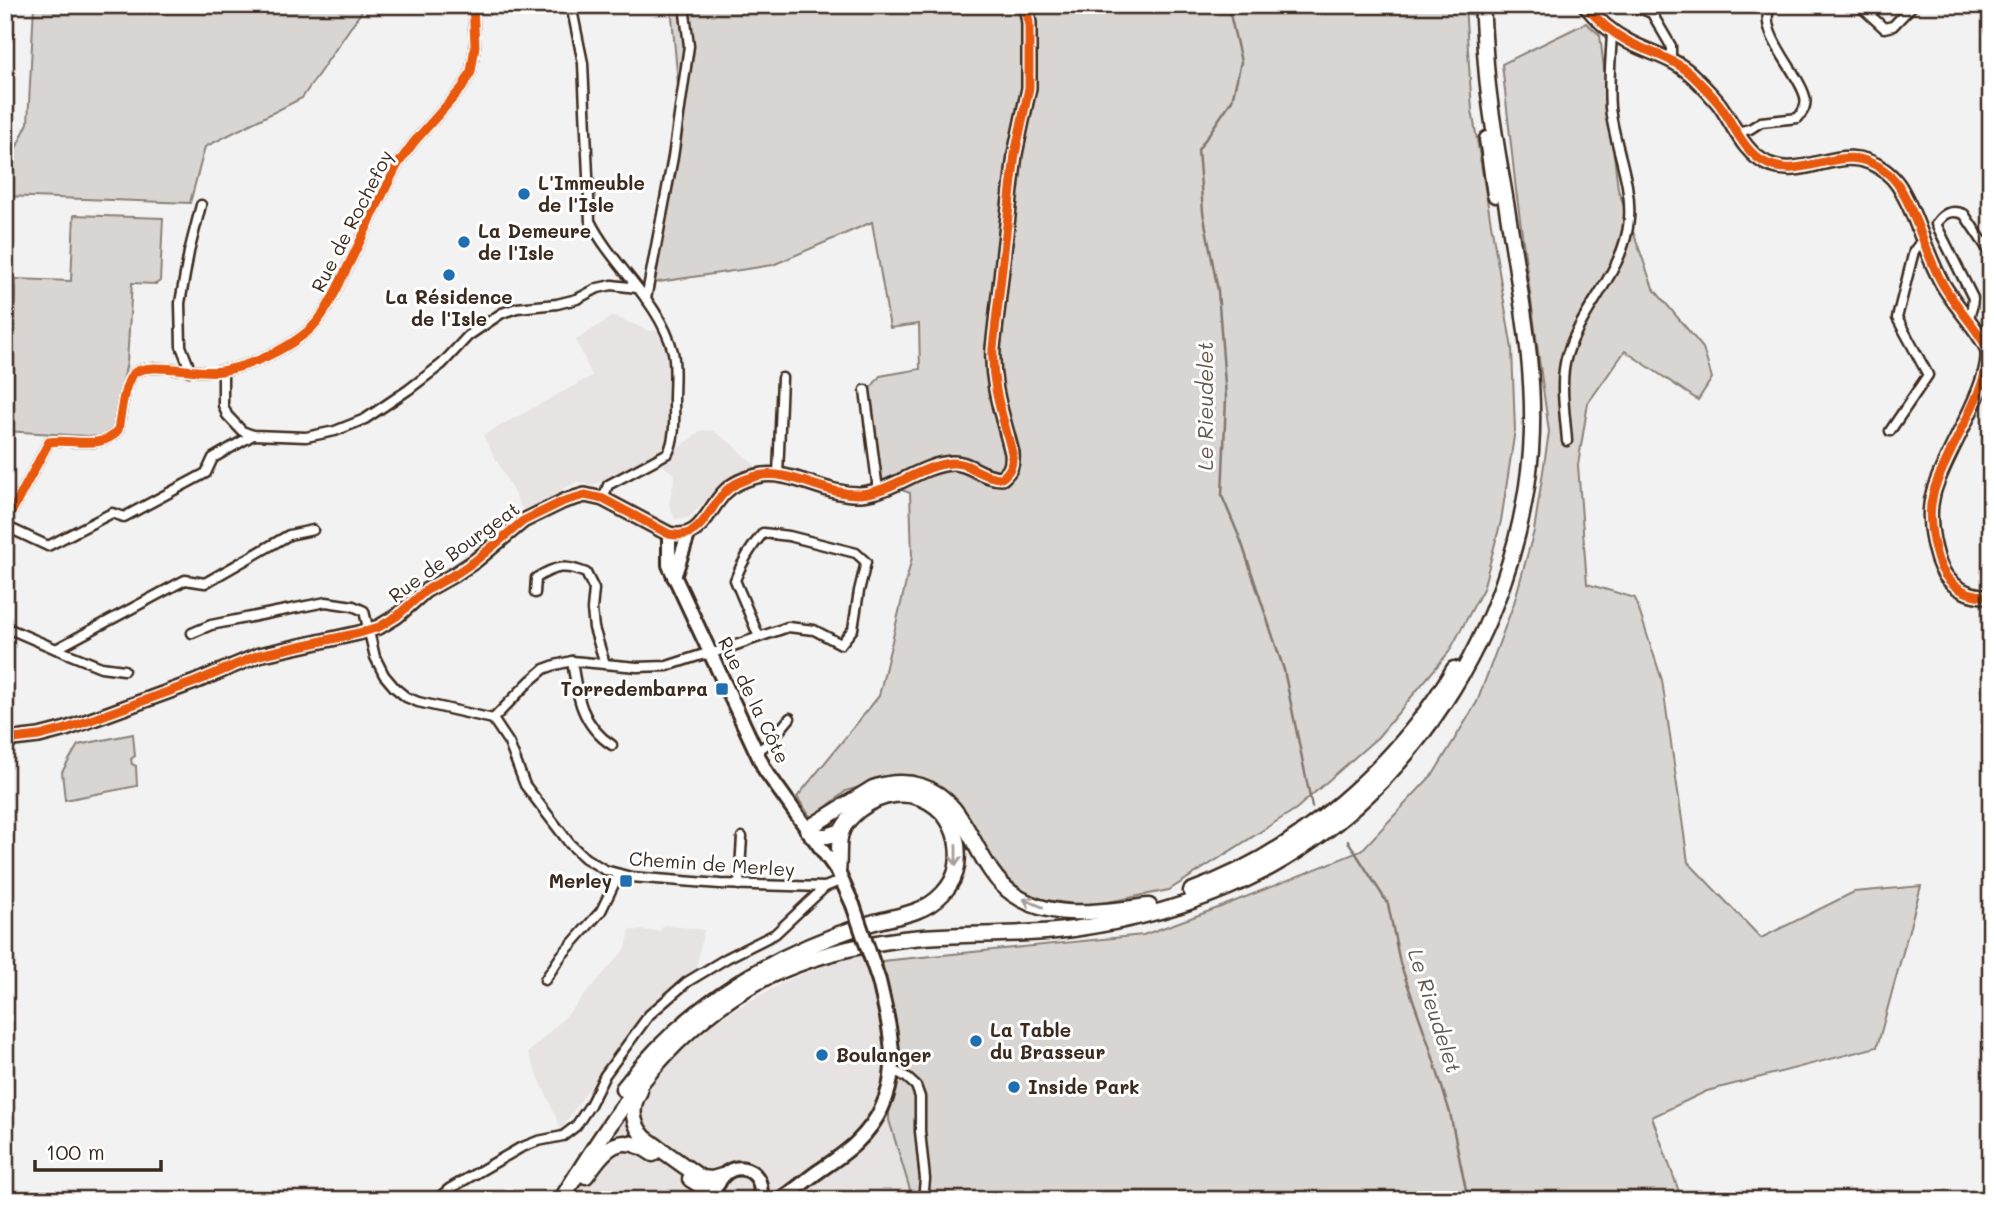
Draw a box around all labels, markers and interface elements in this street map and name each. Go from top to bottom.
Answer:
street label: Rue de Rochefoy [305,146,398,296]
place label: L'Immeuble de l'Isle [538,170,645,217]
marker: L'Immeuble de l'Isle [516,186,532,202]
place label: La Demeure de l'Isle [478,218,591,265]
marker: La Demeure de l'Isle [456,234,472,250]
marker: La Résidence de l'Isle [441,267,457,283]
place label: La Résidence de l'Isle [385,284,513,331]
water label: Le Rieudelet [1191,342,1218,470]
street label: Rue de Bourgeat [383,496,524,608]
street label: Rue de la Côte [713,632,796,767]
place label: Torredembarra [560,676,708,701]
marker: Torredembarra [714,681,730,697]
one-way arrow [949,843,963,866]
street label: Chemin de Merley [628,845,796,882]
place label: Merley [549,868,612,893]
marker: Merley [618,873,634,889]
one-way arrow [1023,896,1045,909]
water label: Le Rieudelet [1403,945,1468,1076]
place label: La Table du Brasseur [990,1017,1105,1064]
marker: La Table du Brasseur [968,1033,984,1049]
place label: Boulanger [836,1042,932,1067]
marker: Boulanger [814,1047,830,1063]
place label: Inside Park [1028,1074,1140,1099]
marker: Inside Park [1006,1079,1022,1095]
scale bar [35,1128,161,1172]
text: 100 m [46,1138,105,1165]

